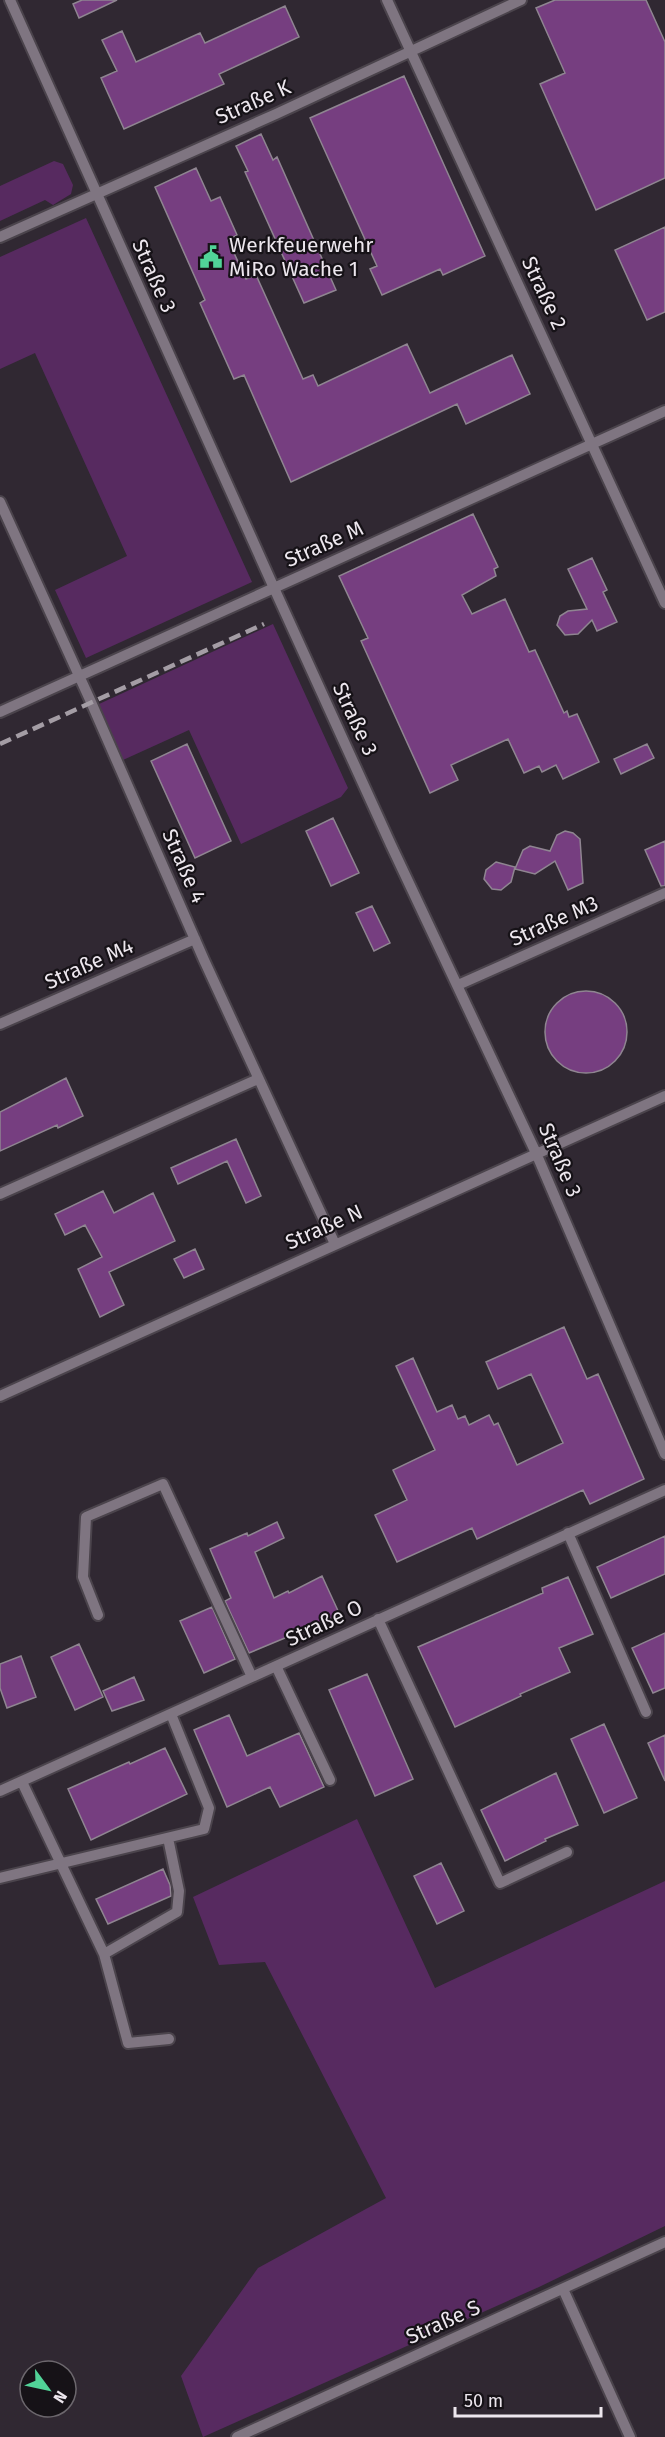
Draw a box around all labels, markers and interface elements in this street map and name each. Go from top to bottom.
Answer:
street label: Straße K [211,74,295,130]
place label: Werkfeuerwehr MiRo Wache 1 [229,232,373,282]
street label: Straße 3 [126,235,182,317]
public building icon: Werkfeuerwehr MiRo Wache 1 [198,244,224,270]
street label: Straße 2 [516,252,572,334]
street label: Straße M [281,515,367,573]
street label: Straße 3 [327,678,383,760]
street label: Straße 4 [156,825,212,907]
street label: Straße M3 [506,890,602,952]
street label: Straße M4 [41,933,137,995]
street label: Straße 3 [533,1119,587,1201]
street label: Straße N [281,1199,367,1255]
street label: Straße O [281,1594,367,1652]
street label: Straße S [402,2294,484,2350]
north arrow [18,2359,78,2419]
scale bar [455,2380,600,2418]
text: N [49,2387,71,2407]
text: 50 m [464,2390,503,2412]

